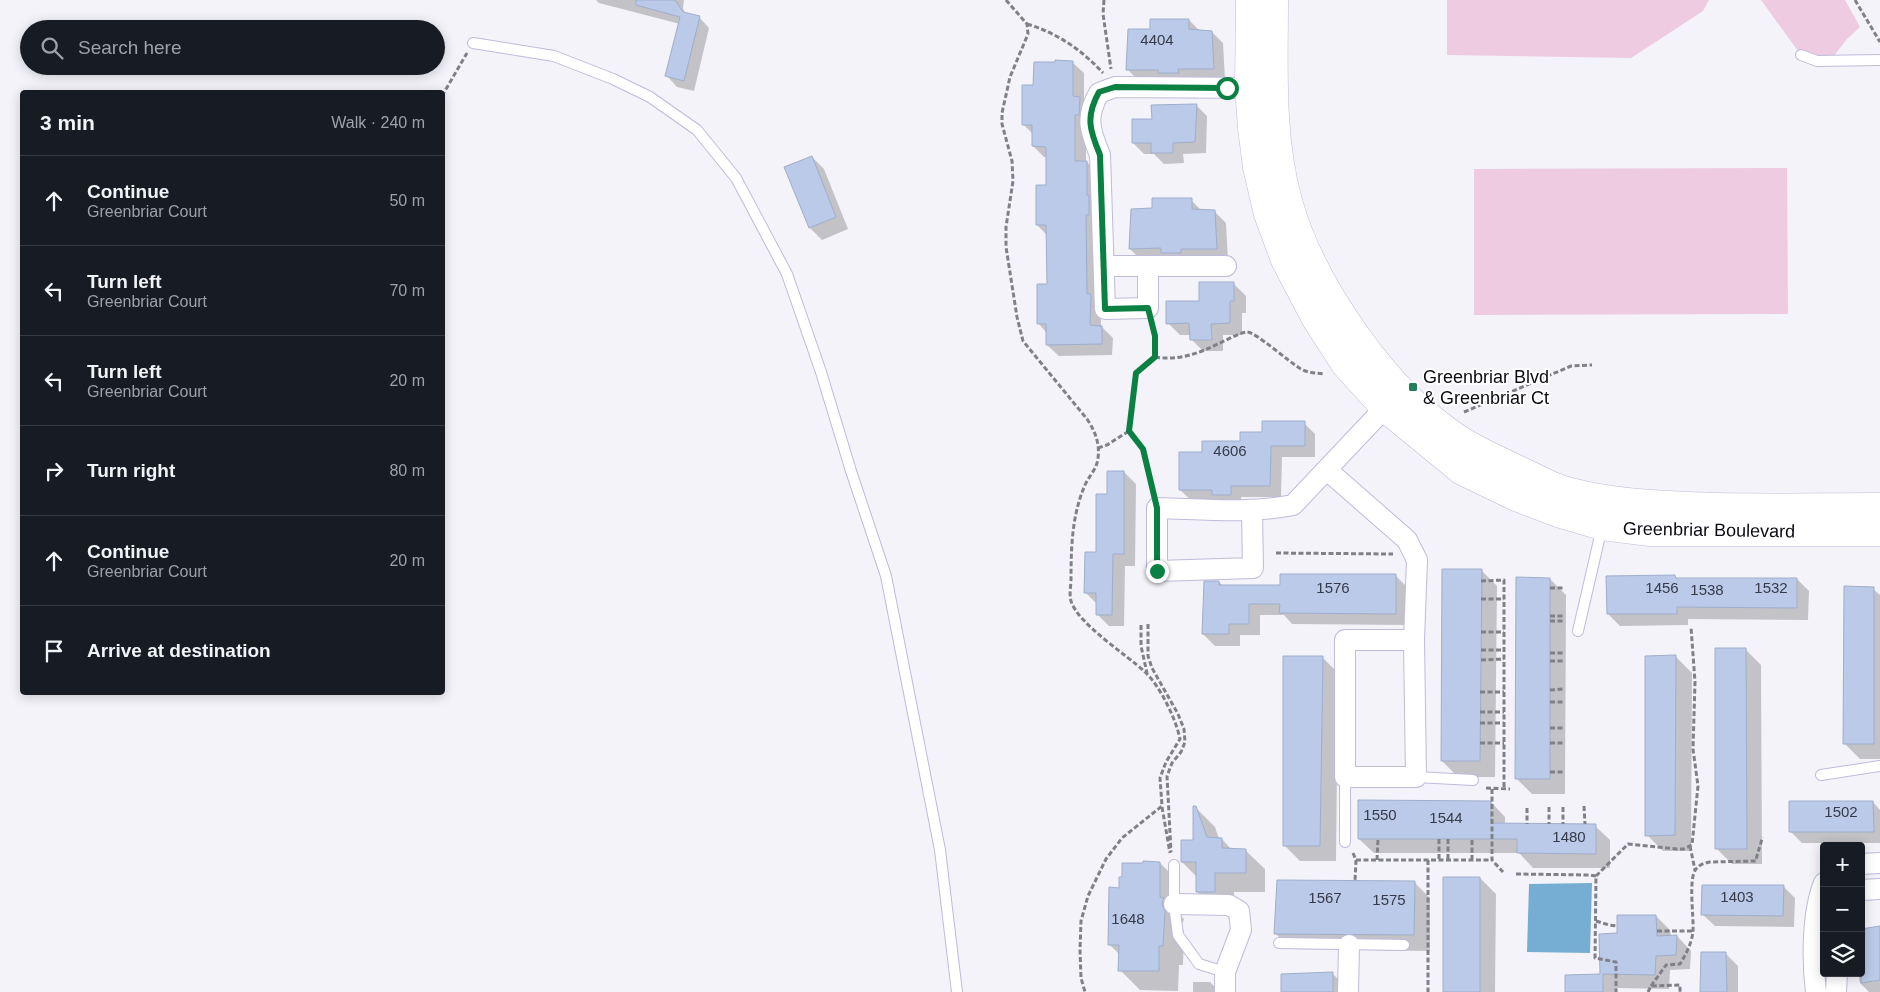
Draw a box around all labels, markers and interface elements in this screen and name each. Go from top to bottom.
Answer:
search box [20,20,445,75]
house number: 4404 [1140,31,1174,48]
icon: search [38,34,66,62]
text: Search here [78,37,182,58]
route start [1216,77,1239,100]
text: 3 min [40,111,95,134]
text: Walk · 240 m [331,114,425,131]
text: Continue [87,181,169,202]
icon: ahead [40,187,68,215]
text: 50 m [389,192,425,209]
text: Greenbriar Court [87,203,207,220]
text: Turn left [87,271,162,292]
icon: left [40,277,68,305]
text: 70 m [389,282,425,299]
text: Greenbriar Court [87,293,207,310]
text: Turn left [87,361,162,382]
icon: left [40,367,68,395]
place label: Greenbriar Blvd & Greenbriar Ct [1423,367,1549,408]
text: 20 m [389,372,425,389]
marker: Greenbriar Blvd & Greenbriar Ct [1407,381,1419,393]
text: Greenbriar Court [87,383,207,400]
house number: 4606 [1213,442,1247,459]
icon: right [40,457,68,485]
text: Turn right [87,460,175,481]
text: 80 m [389,462,425,479]
street label: Greenbriar Boulevard [1623,518,1795,542]
text: Continue [87,541,169,562]
icon: ahead [40,547,68,575]
text: 20 m [389,552,425,569]
route end [1146,560,1169,583]
text: Greenbriar Court [87,563,207,580]
house number: 1576 [1316,579,1350,596]
house number: 1456 [1645,579,1679,596]
house number: 1532 [1754,579,1788,596]
house number: 1538 [1690,581,1724,598]
icon: arrive [40,637,68,665]
text: Arrive at destination [87,640,271,661]
house number: 1502 [1824,803,1858,820]
house number: 1550 [1363,806,1397,823]
house number: 1544 [1429,809,1463,826]
house number: 1480 [1552,828,1586,845]
map controls [1820,842,1865,977]
button: + [1820,842,1865,887]
button: − [1820,887,1865,932]
house number: 1403 [1720,888,1754,905]
house number: 1567 [1308,889,1342,906]
house number: 1575 [1372,891,1406,908]
house number: 1648 [1111,910,1145,927]
button: layers [1820,932,1865,977]

